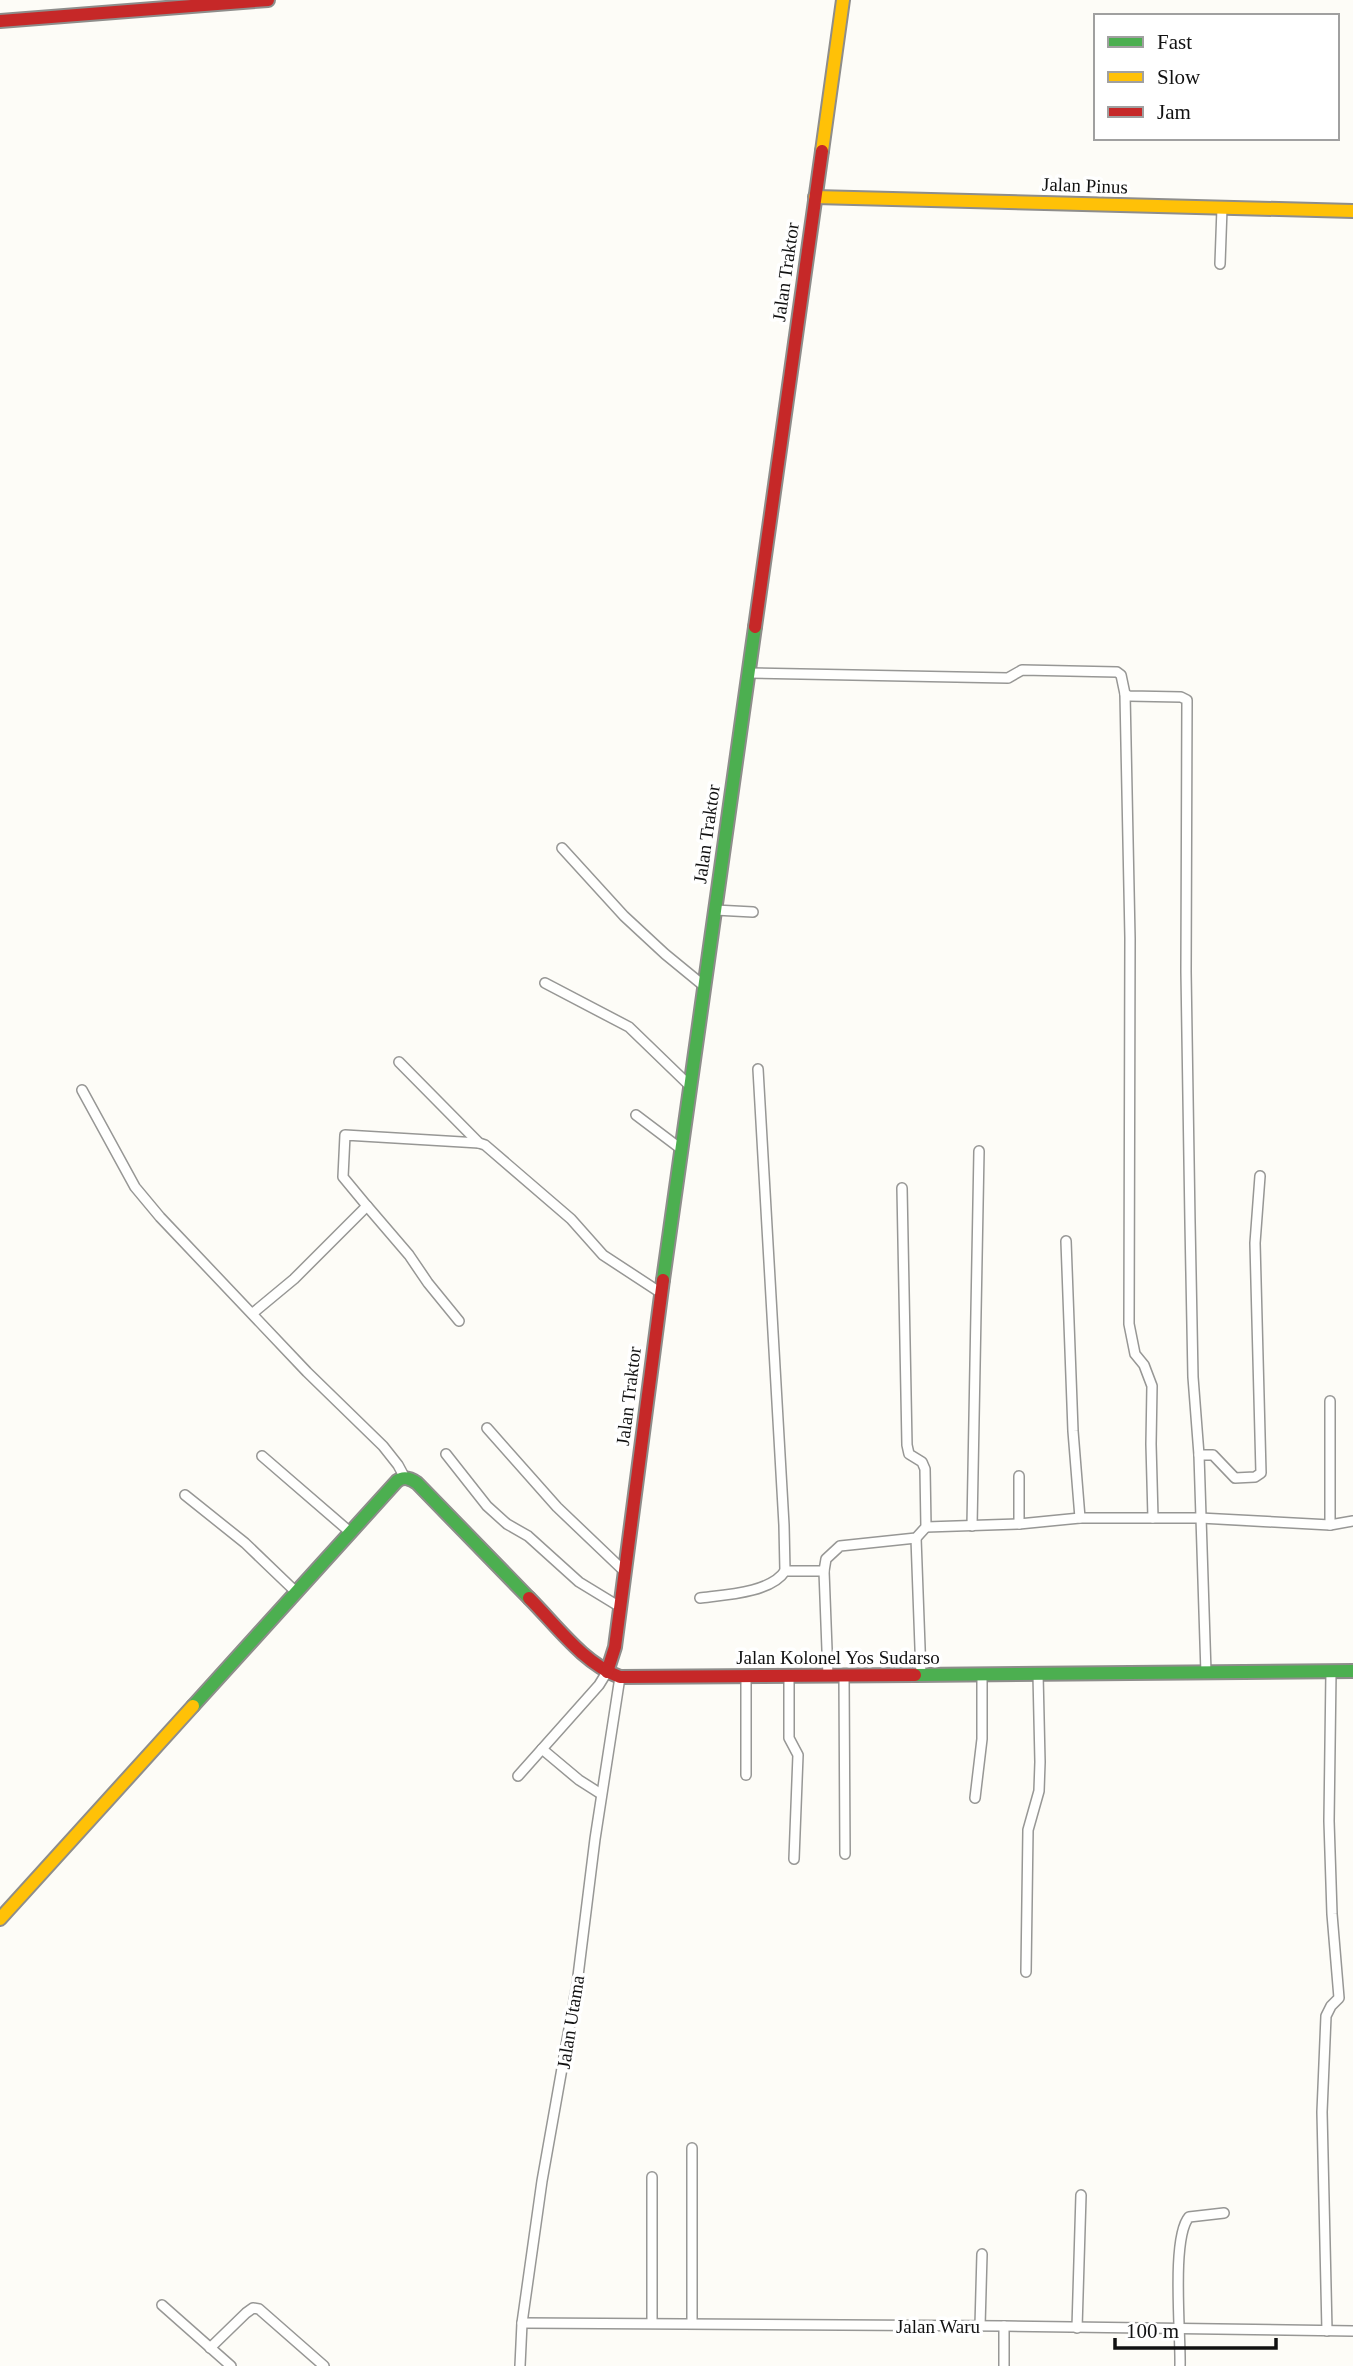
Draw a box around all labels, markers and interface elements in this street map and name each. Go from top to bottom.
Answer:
legend [1094,14,1339,140]
text: Fast [1157,30,1192,54]
text: Slow [1157,65,1201,89]
text: Jam [1157,100,1191,124]
street label: Jalan Pinus [1042,174,1128,197]
street label: Jalan Traktor [768,221,803,323]
street label: Jalan Traktor [689,783,724,885]
street label: Jalan Traktor [612,1345,645,1447]
street label: Jalan Kolonel Yos Sudarso [736,1647,940,1668]
street label: Jalan Utama [553,1973,588,2070]
scale bar [1115,2306,1276,2350]
street label: Jalan Waru [896,2316,981,2337]
text: 100 m [1126,2319,1179,2343]

